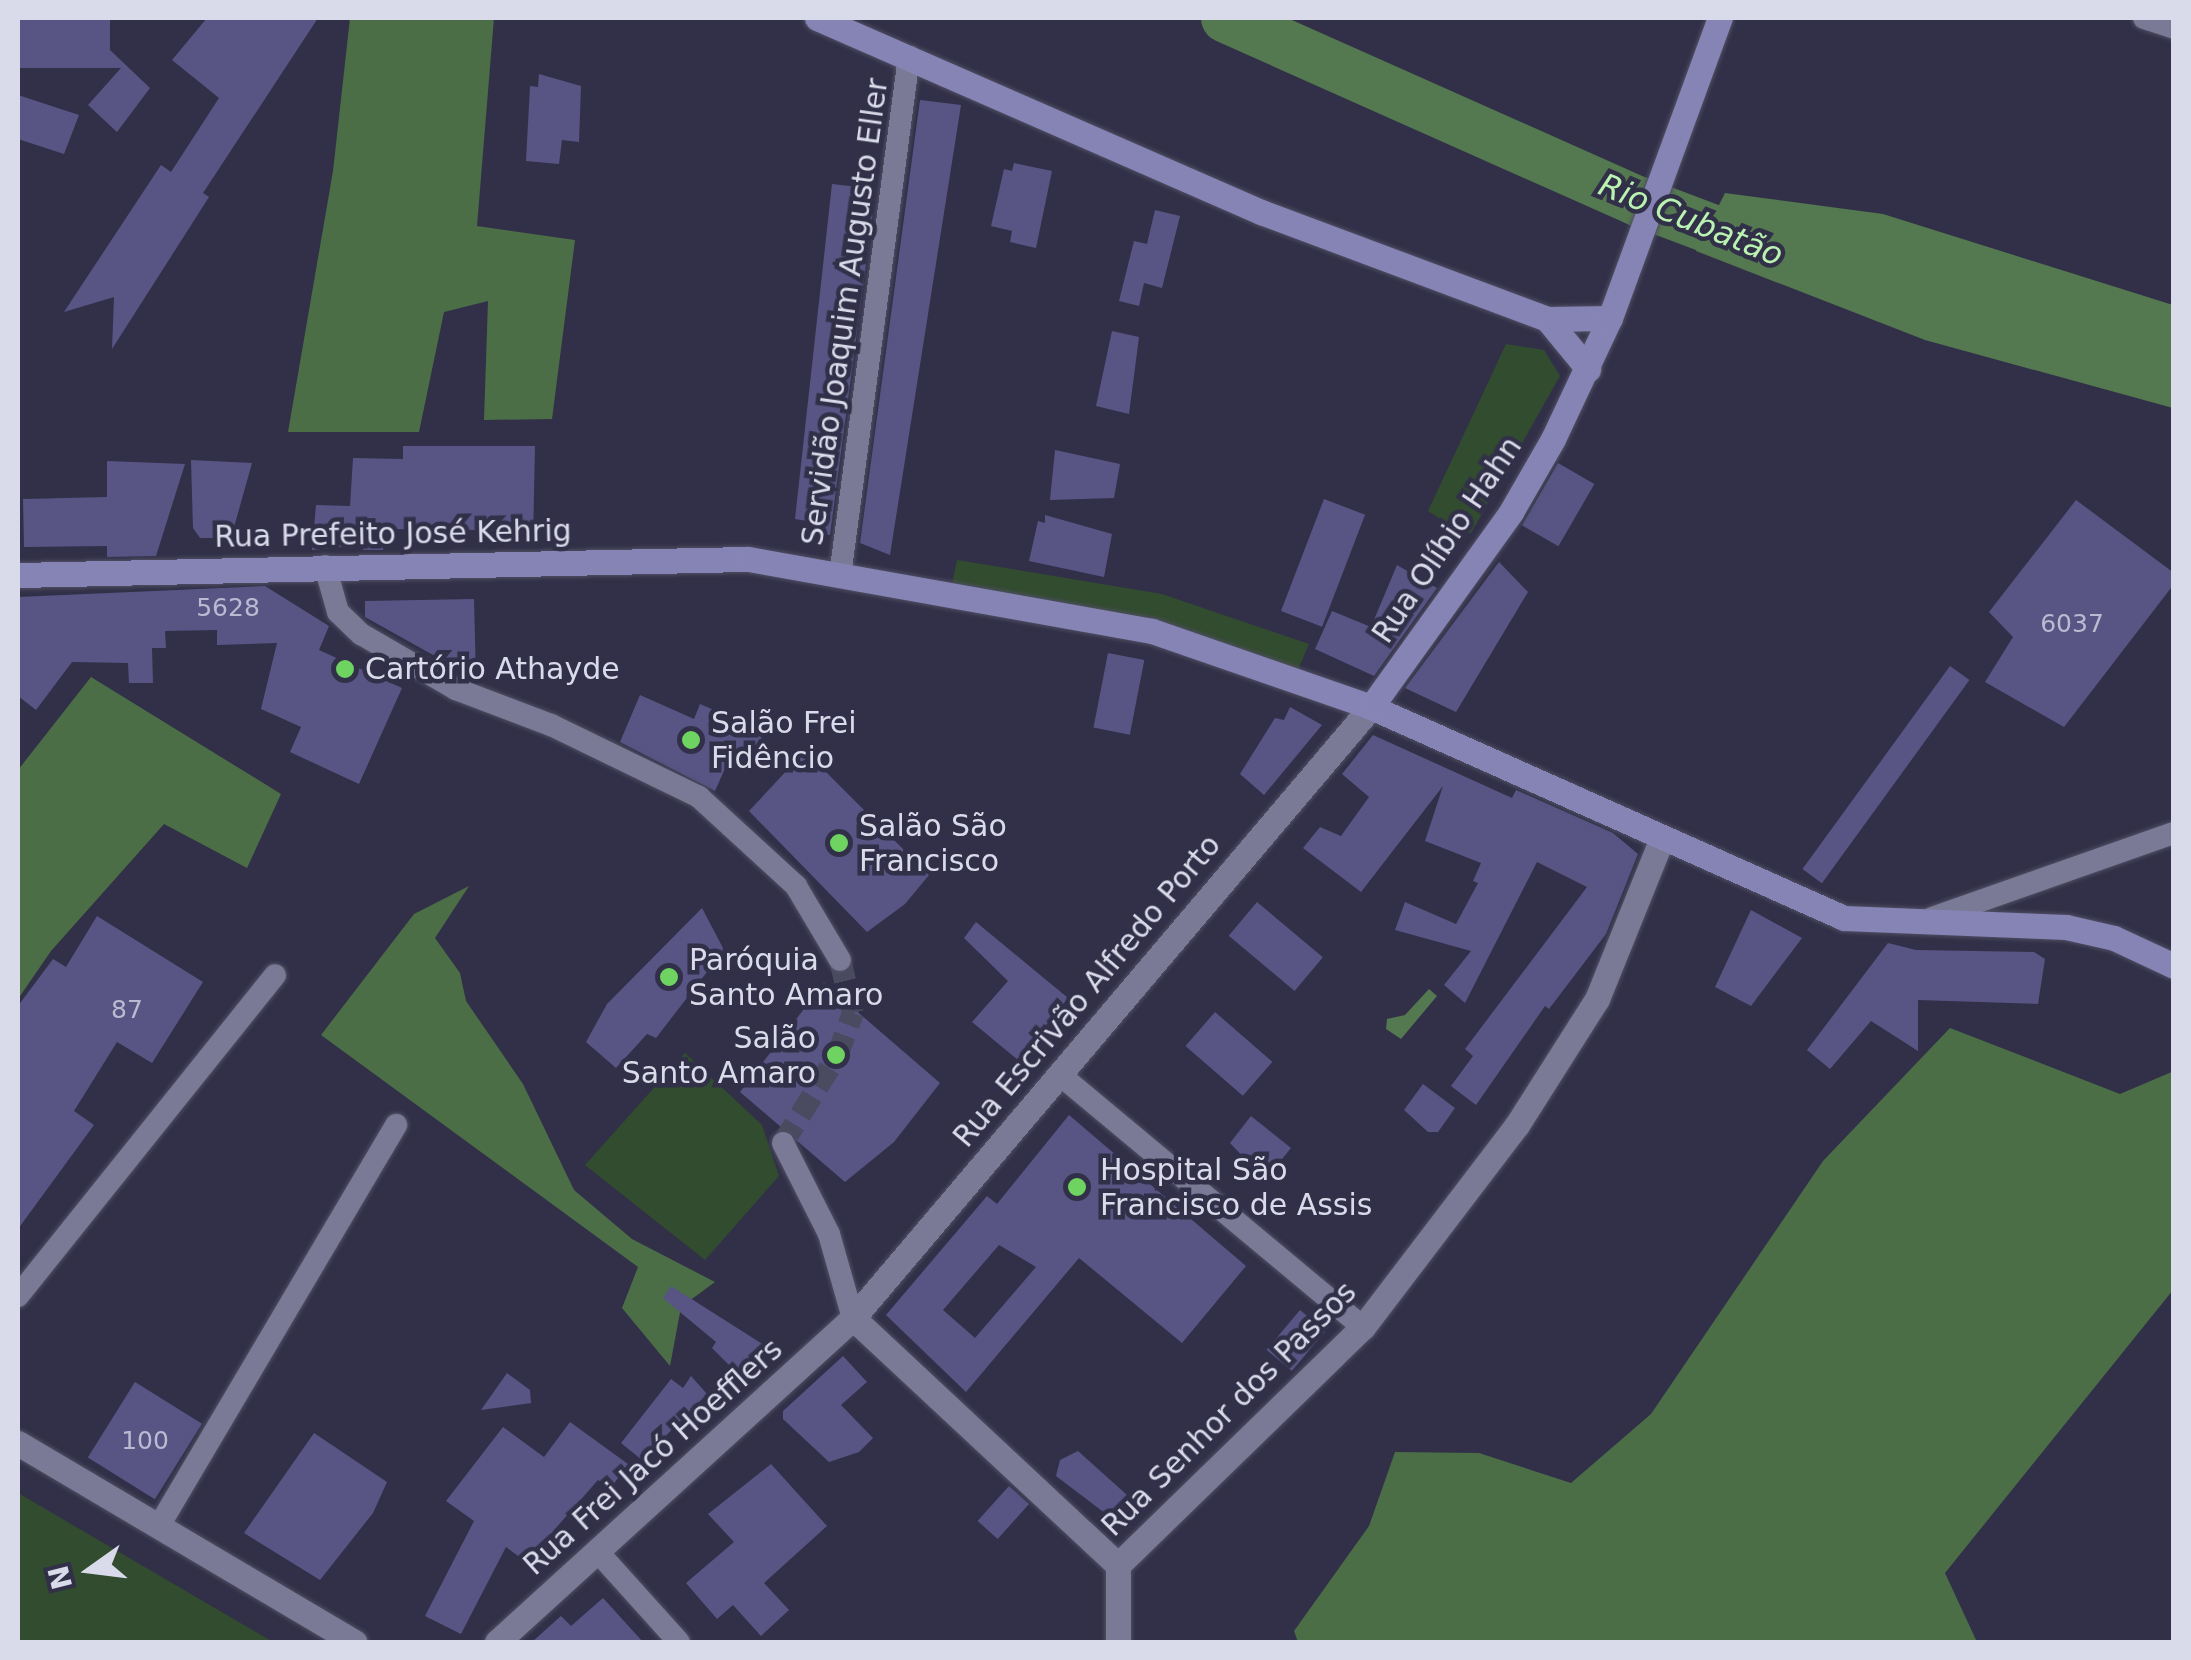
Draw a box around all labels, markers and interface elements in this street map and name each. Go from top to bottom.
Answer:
street label: Servidão Joaquim Augusto Eller [794,76,896,548]
water label: Rio Cubatão [1593,166,1789,274]
street label: Rua Olíbio Hahn [1365,430,1529,650]
street label: Rua Prefeito José Kehrig [214,513,572,555]
house number: 5628 [196,593,260,623]
house number: 6037 [2040,609,2104,639]
place label: Cartório Athayde [365,651,620,687]
marker: Cartório Athayde [334,658,356,680]
place label: Salão Frei Fidêncio [711,705,857,776]
marker: Salão Frei Fidêncio [680,729,702,751]
place label: Salão São Francisco [859,808,1007,878]
street label: Rua Escrivão Alfredo Porto [946,828,1228,1154]
marker: Salão São Francisco [828,832,850,854]
place label: Paróquia Santo Amaro [689,942,883,1012]
marker: Paróquia Santo Amaro [658,966,680,988]
house number: 87 [111,995,143,1025]
place label: Salão Santo Amaro [622,1020,816,1090]
marker: Salão Santo Amaro [825,1044,847,1066]
place label: Hospital São Francisco de Assis [1100,1152,1372,1222]
marker: Hospital São Francisco de Assis [1064,1174,1090,1200]
street label: Rua Senhor dos Passos [1094,1274,1364,1544]
street label: Rua Frei Jacó Hoefflers [516,1331,790,1583]
house number: 100 [121,1426,169,1456]
north arrow [40,1520,140,1620]
text: N [42,1562,79,1593]

